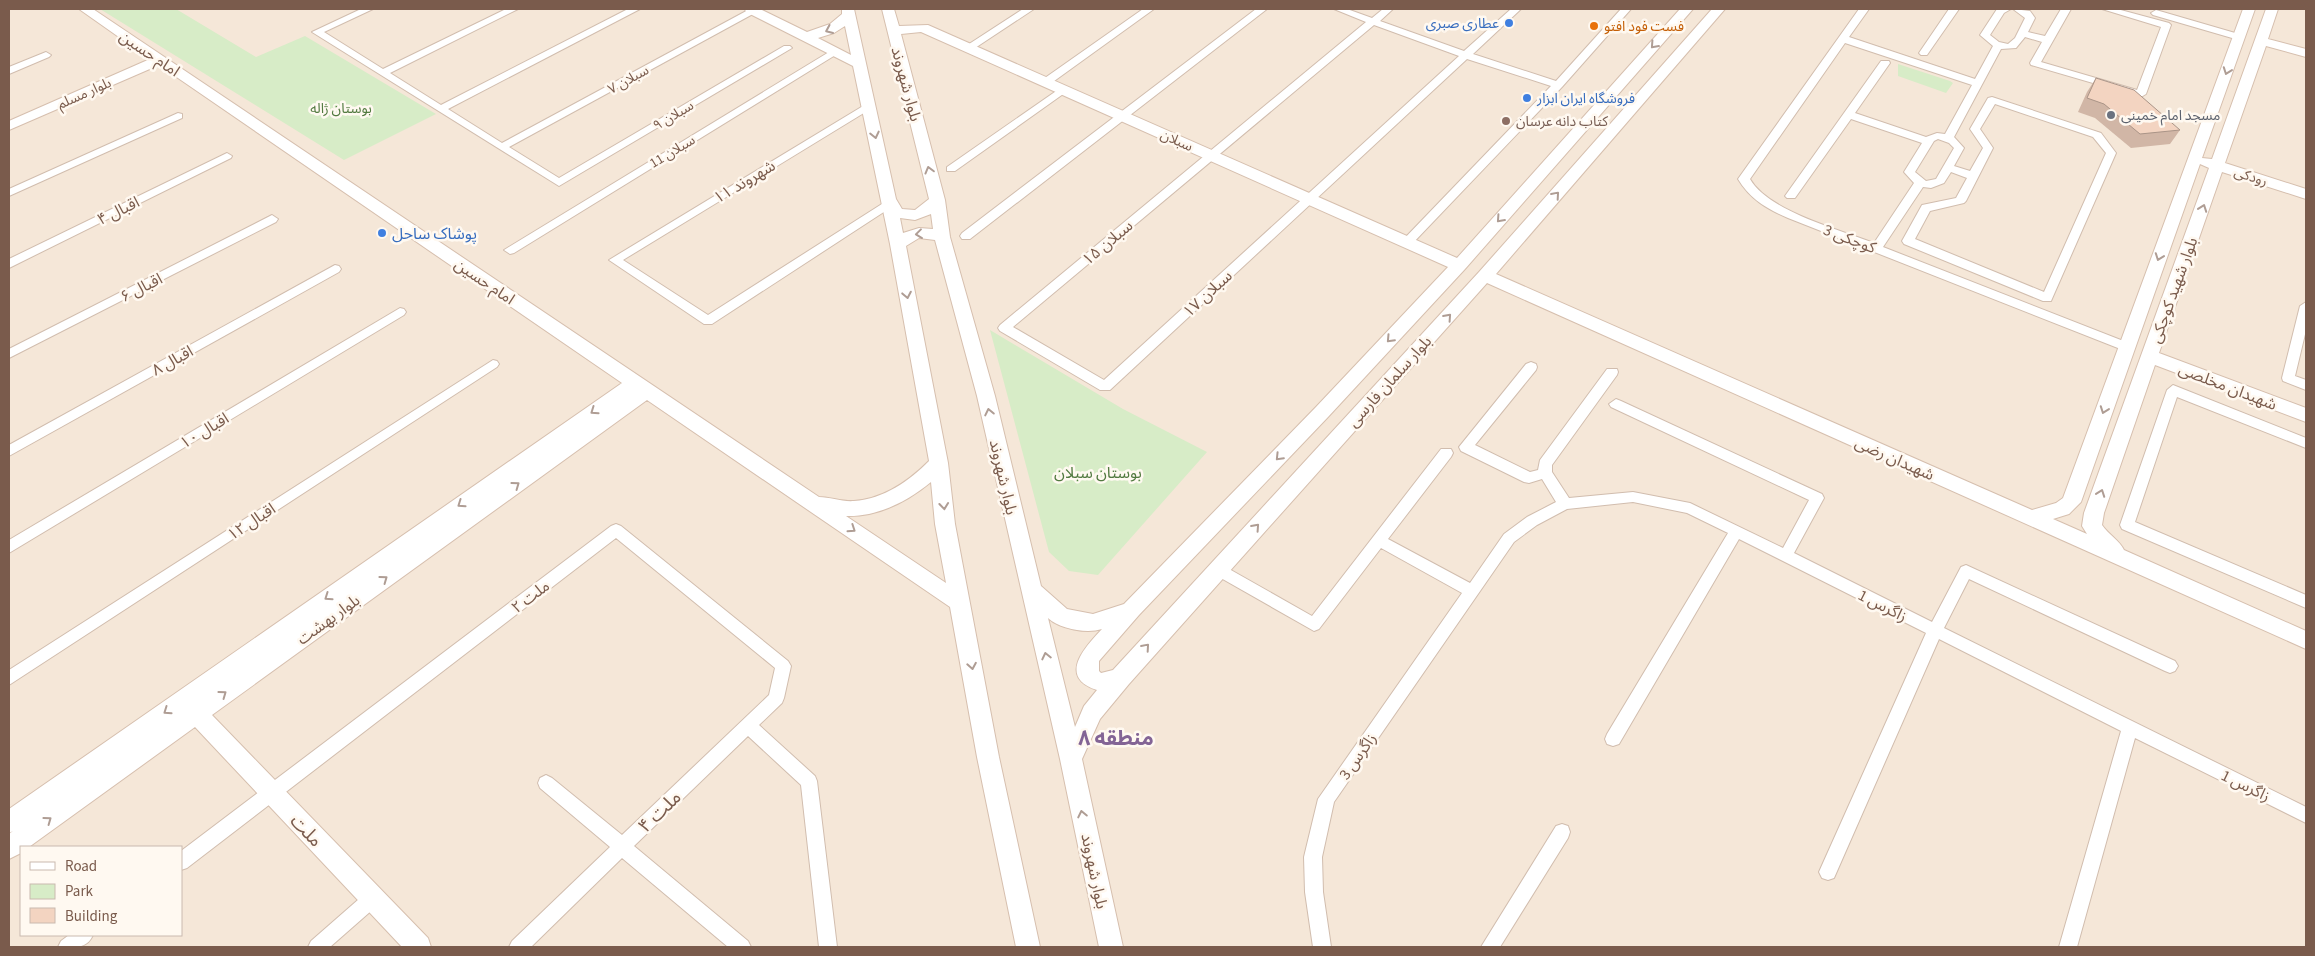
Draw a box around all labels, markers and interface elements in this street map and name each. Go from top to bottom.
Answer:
place label: عطاری صبری [1426,14,1499,34]
marker: عطاری صبری [1503,17,1515,29]
place label: فست فود افتو [1604,17,1684,37]
marker: فست فود افتو [1588,20,1600,32]
one-way arrow [825,23,834,34]
street label: امام حسین [114,26,184,83]
one-way arrow [1651,40,1660,49]
street label: بلوار شهروند [886,44,927,124]
street label: سبلان ۷ [604,60,653,99]
one-way arrow [2223,67,2233,75]
street label: بلوار مسلم [54,73,115,115]
place label: فروشگاه ایران ابزار [1536,89,1635,109]
marker: فروشگاه ایران ابزار [1521,92,1533,104]
street label: سبلان ۹ [649,96,698,136]
park label: بوستان ژاله [310,99,372,119]
place label: مسجد امام خمینی [2121,106,2220,126]
marker: مسجد امام خمینی [2105,109,2117,121]
place label: کتاب دانه عرسان [1516,112,1608,132]
marker: کتاب دانه عرسان [1500,115,1512,127]
street label: سبلان [1157,125,1196,157]
street label: سبلان 11 [646,130,699,173]
one-way arrow [869,131,879,140]
street label: شهروند ۱۱ [709,155,780,209]
street label: رودکی [2231,162,2270,192]
one-way arrow [925,166,935,174]
street label: اقبال ۴ [94,191,143,231]
one-way arrow [1550,192,1558,201]
one-way arrow [2197,204,2207,213]
one-way arrow [1496,213,1505,222]
street label: سبلان ۱۵ [1078,215,1138,271]
street label: کوچکی 3 [1820,219,1879,259]
place label: پوشاک ساحل [392,223,477,245]
marker: پوشاک ساحل [376,227,388,239]
one-way arrow [915,228,923,239]
street label: بلوار شهید کوچکی [2145,234,2203,346]
one-way arrow [2155,252,2165,261]
street label: امام حسین [449,254,519,311]
street label: سبلان ۱۷ [1178,265,1237,322]
street label: اقبال ۶ [117,268,166,308]
one-way arrow [902,290,912,299]
one-way arrow [1442,313,1451,322]
street label: بلوار سلمان فارسی [1343,331,1437,432]
one-way arrow [1387,333,1396,342]
street label: اقبال ۸ [148,340,197,381]
street label: شهیدان مخلصی [2175,358,2280,416]
one-way arrow [591,405,600,414]
one-way arrow [2100,405,2110,414]
street label: اقبال ۱۰ [176,408,233,454]
one-way arrow [985,408,995,417]
street label: شهیدان رضی [1851,432,1938,486]
street label: بلوار شهروند [984,437,1022,517]
one-way arrow [1276,452,1285,461]
park label: بوستان سبلان [1054,462,1142,484]
one-way arrow [510,482,520,491]
one-way arrow [2095,489,2105,497]
street label: اقبال ۱۲ [223,498,280,546]
one-way arrow [458,498,467,507]
one-way arrow [938,503,949,511]
one-way arrow [846,523,856,532]
one-way arrow [1250,524,1259,533]
street label: ملت ۲ [507,575,554,619]
one-way arrow [378,577,387,585]
street label: زاگرس 1 [1854,584,1911,628]
street label: بلوار بهشت [293,589,365,650]
one-way arrow [325,591,334,600]
one-way arrow [1141,644,1150,653]
one-way arrow [1041,651,1052,660]
one-way arrow [966,662,976,671]
one-way arrow [217,691,227,700]
one-way arrow [163,705,173,714]
district label: منطقه ۸ [1078,723,1154,753]
street label: زاگرس 3 [1334,729,1382,784]
street label: زاگرس 1 [2217,765,2274,807]
street label: ملت ۴ [632,785,688,840]
street label: ملت [284,809,328,854]
one-way arrow [1078,810,1088,819]
one-way arrow [42,817,52,826]
street label: بلوار شهروند [1075,832,1113,911]
legend [20,846,182,936]
text: Road [65,856,97,877]
text: Park [65,881,94,902]
text: Building [65,906,118,927]

